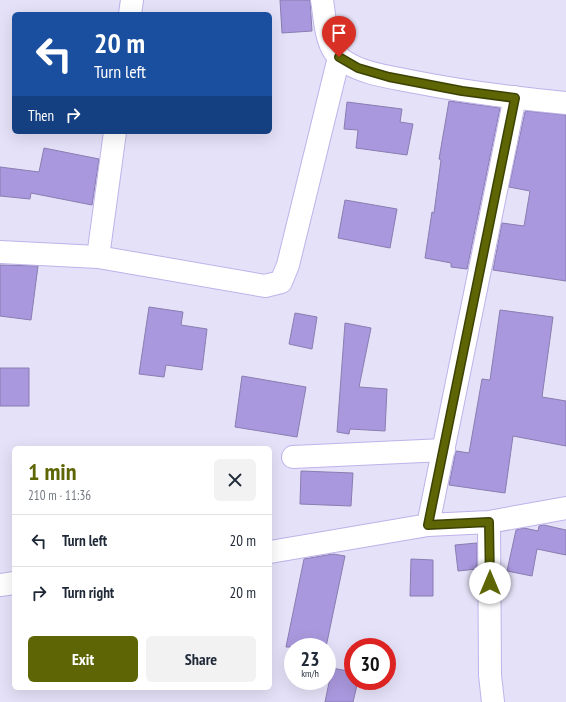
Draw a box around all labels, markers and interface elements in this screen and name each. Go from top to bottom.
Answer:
pin [322,16,356,57]
icon: arrive [328,22,350,44]
text: 20 m [94,24,145,61]
icon: left [28,28,80,80]
text: Turn left [94,60,146,83]
icon: right [62,104,84,126]
text: Then [28,106,54,125]
text: 1 min [28,456,76,487]
button: close [214,459,256,501]
text: 210 m · 11:36 [28,487,91,504]
icon: left [28,530,50,552]
text: Turn left [62,531,107,550]
text: 20 m [230,531,256,550]
position arrow [469,562,511,604]
icon: right [28,582,50,604]
text: Turn right [62,583,114,602]
text: 20 m [230,583,256,602]
button: Exit [28,636,138,682]
button: Share [146,636,256,682]
speed limit sign: 30 [344,638,396,690]
text: 23 [300,646,320,672]
text: km/h [301,667,319,680]

